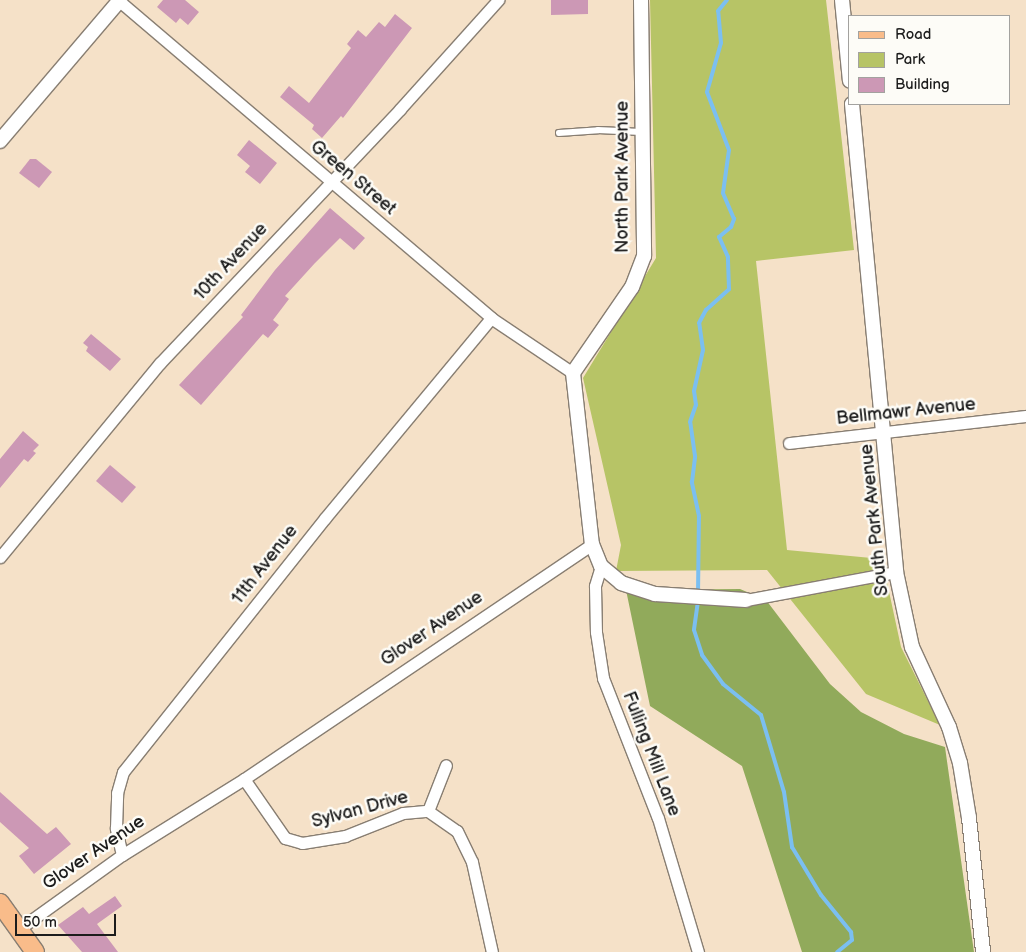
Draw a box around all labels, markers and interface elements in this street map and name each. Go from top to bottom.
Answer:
legend [848,15,1011,105]
text: Road [895,25,931,44]
text: Park [895,50,925,69]
text: Building [895,75,950,94]
street label: North Park Avenue [612,101,634,253]
street label: Green Street [306,136,400,220]
street label: 10th Avenue [190,219,272,305]
street label: Bellmawr Avenue [835,394,977,430]
street label: South Park Avenue [856,443,894,597]
street label: 11th Avenue [227,521,303,609]
street label: Glover Avenue [377,587,487,671]
street label: Fulling Mill Lane [617,689,685,819]
street label: Sylvan Drive [309,787,411,833]
street label: Glover Avenue [39,811,149,895]
scale bar [18,904,119,936]
text: 50 m [23,913,57,932]

